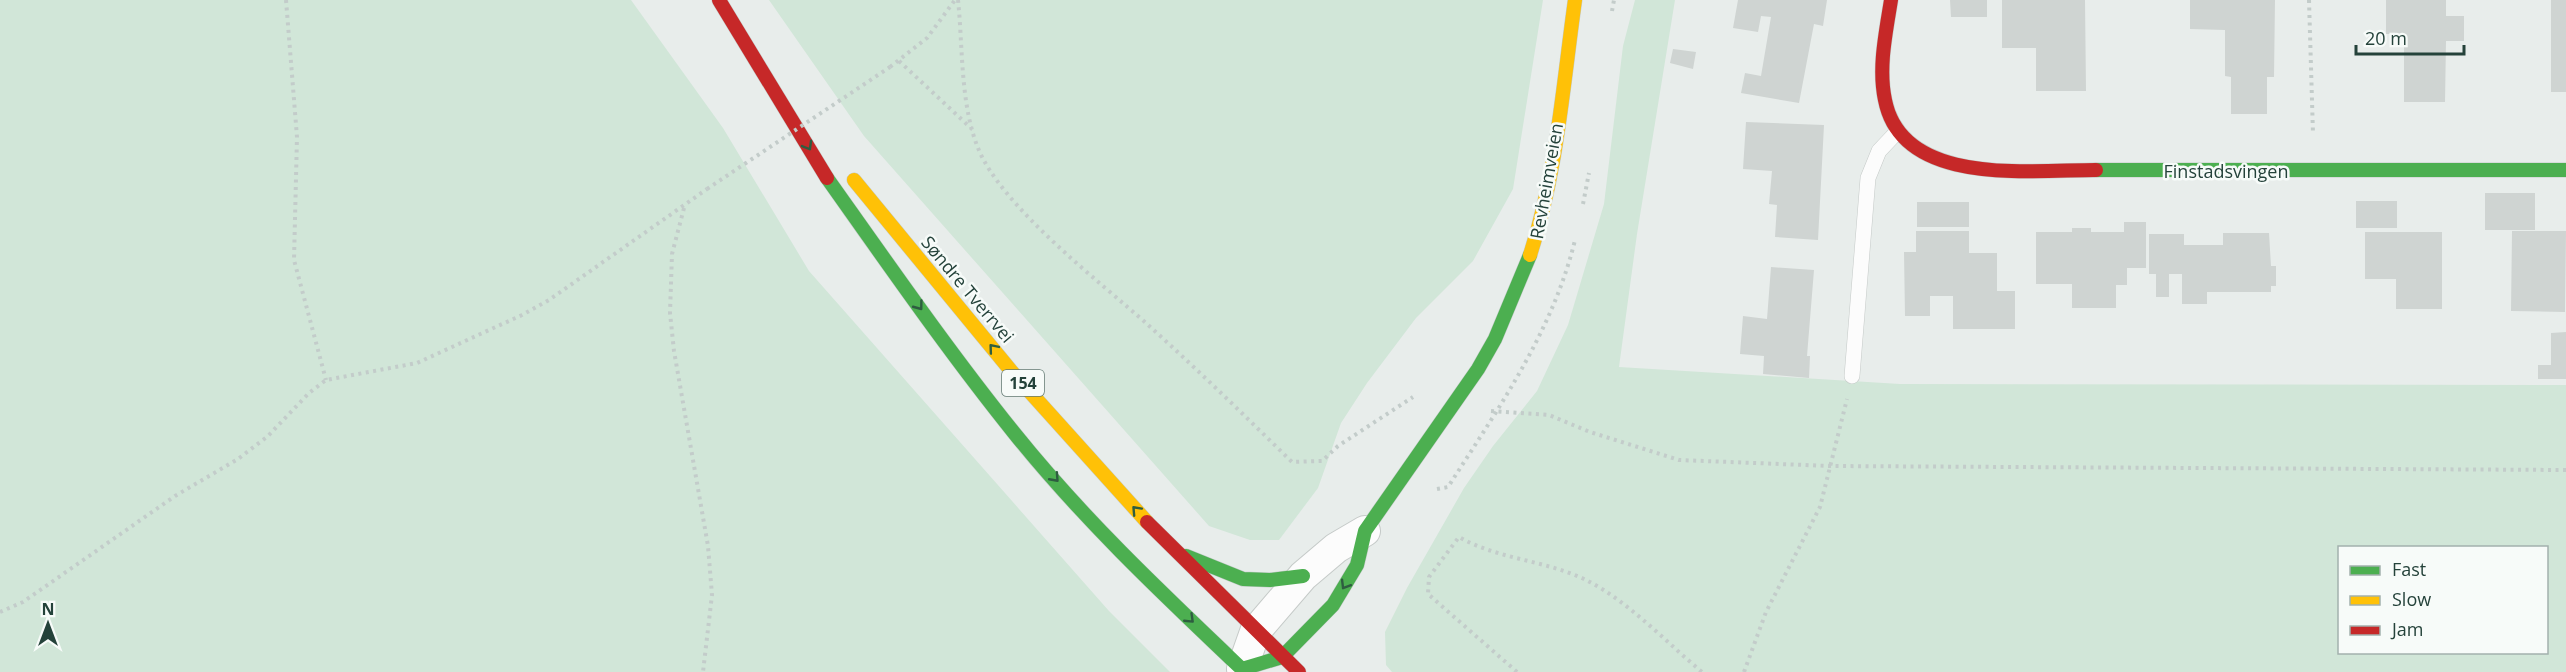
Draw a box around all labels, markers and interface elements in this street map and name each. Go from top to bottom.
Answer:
scale bar [2356,18,2464,56]
text: 20 m [2365,26,2407,50]
street label: Revheimveien [1524,121,1568,241]
one-way arrow [801,140,812,150]
street label: Finstadsvingen [2164,159,2288,183]
street label: Søndre Tverrvei [916,231,1020,347]
one-way arrow [912,300,923,311]
one-way arrow [989,344,1000,355]
road number: 154 [1002,370,1044,396]
one-way arrow [1048,471,1059,482]
one-way arrow [1132,506,1143,517]
legend [2338,546,2548,654]
text: Fast [2392,557,2426,581]
one-way arrow [1340,579,1352,589]
text: Slow [2392,587,2431,611]
north arrow [18,594,78,654]
text: N [41,598,55,620]
one-way arrow [1183,612,1193,623]
text: Jam [2390,617,2424,641]

